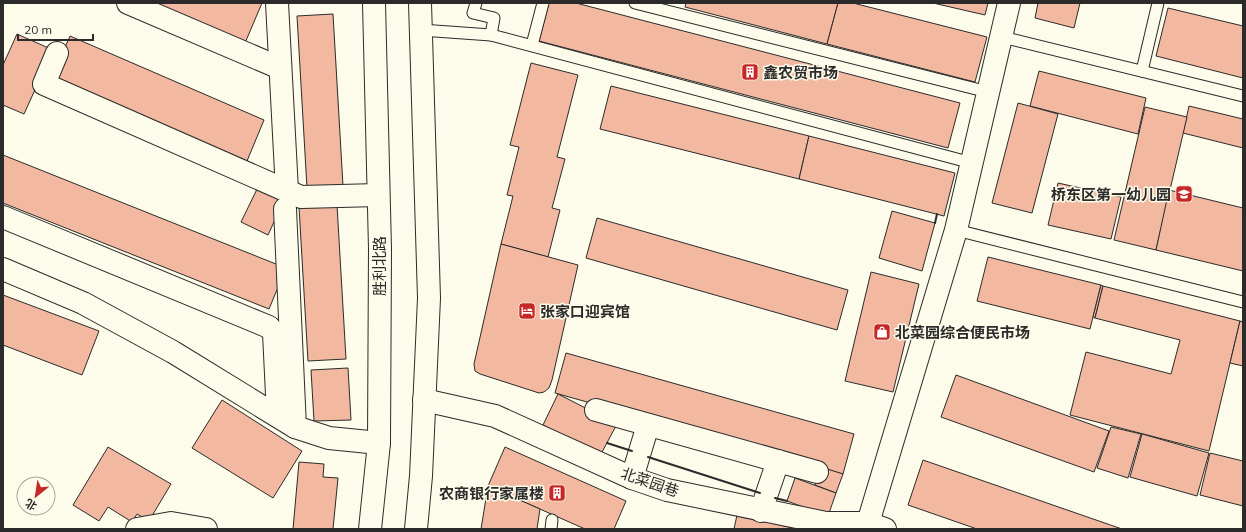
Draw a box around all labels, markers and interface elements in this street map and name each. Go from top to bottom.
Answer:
scale bar [18,16,93,42]
text: 20 m [24,22,52,37]
building icon: 鑫农贸市场 [740,62,760,82]
place label: 鑫农贸市场 [763,63,838,82]
school or university icon: 桥东区第一幼儿园 [1174,184,1194,204]
place label: 桥东区第一幼儿园 [1051,185,1171,204]
street label: 胜利北路 [370,236,389,296]
hotel icon: 张家口迎宾馆 [517,301,537,321]
place label: 张家口迎宾馆 [540,302,630,321]
shop icon: 北菜园综合便民市场 [872,322,892,342]
place label: 北菜园综合便民市场 [895,323,1030,342]
street label: 北菜园巷 [619,463,681,501]
north arrow [16,476,56,516]
building icon: 农商银行家属楼 [547,483,567,503]
place label: 农商银行家属楼 [439,484,544,503]
text: 北 [23,496,39,513]

